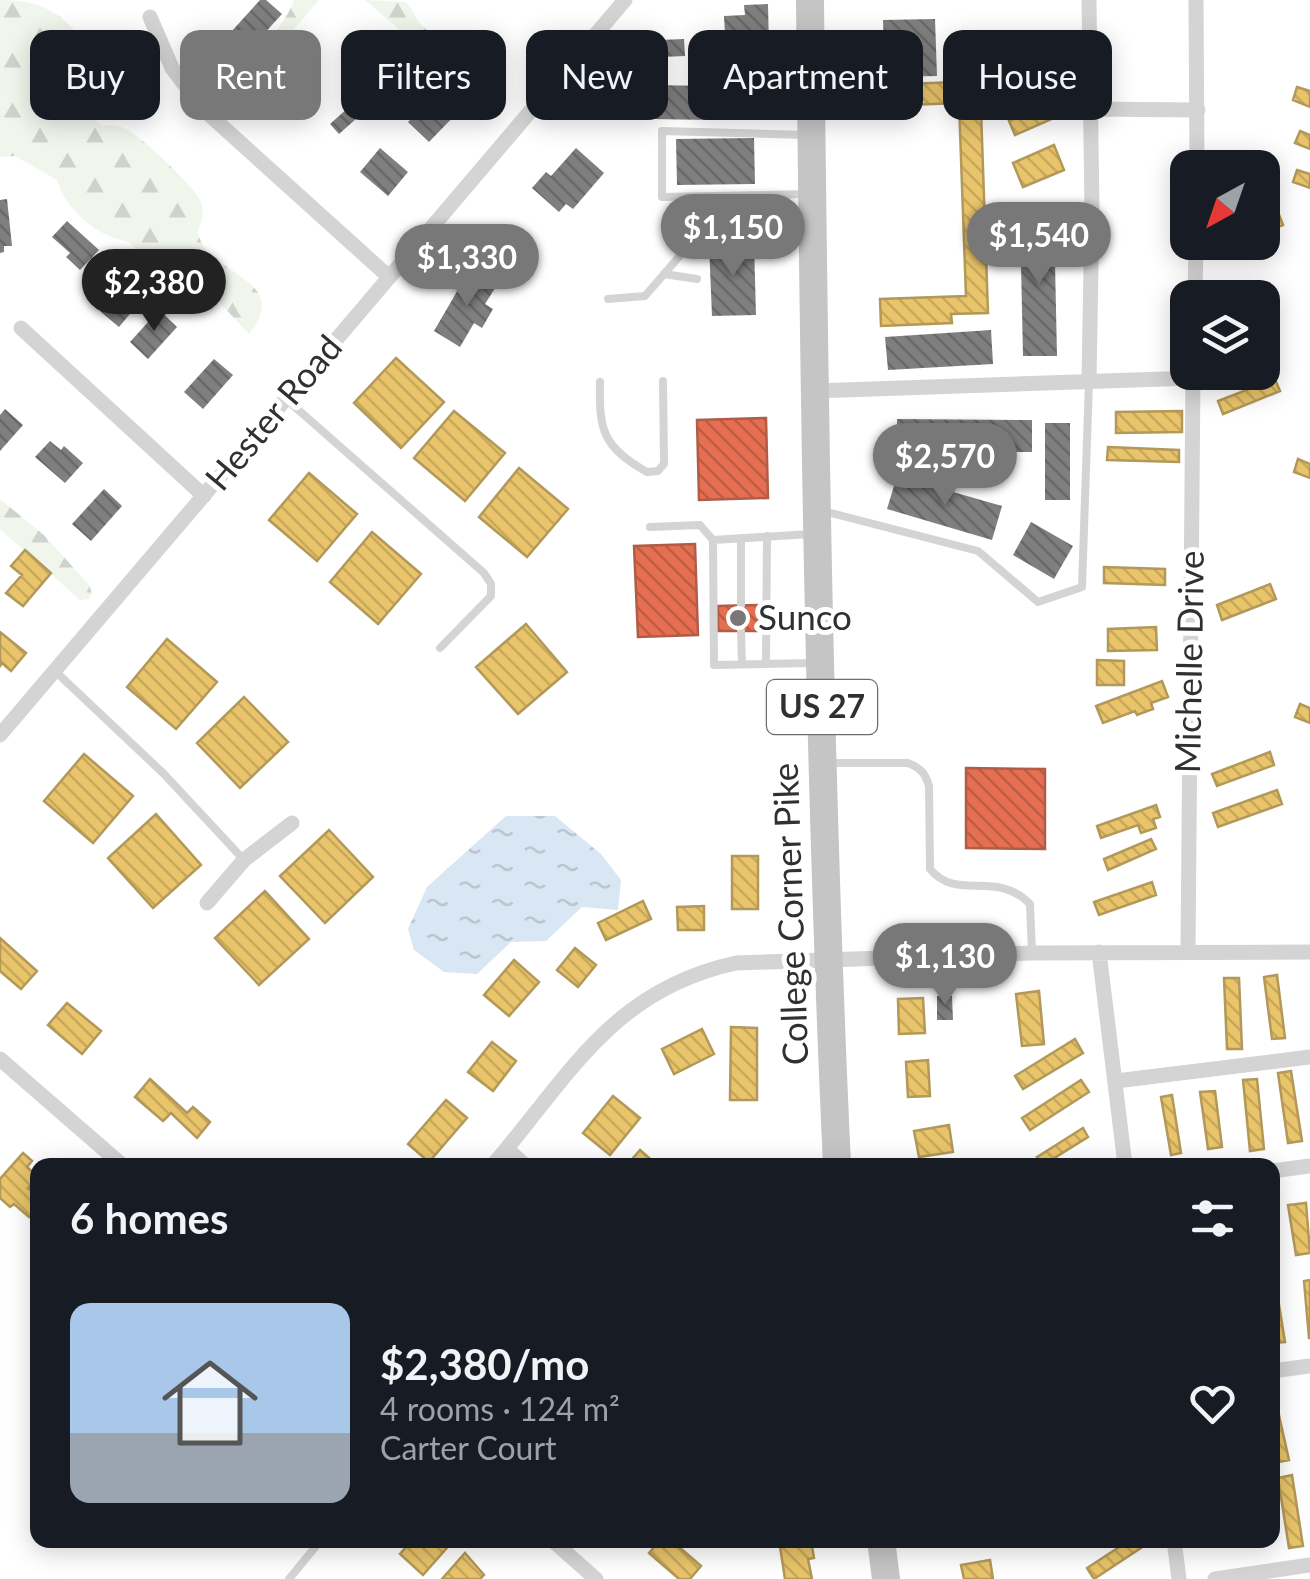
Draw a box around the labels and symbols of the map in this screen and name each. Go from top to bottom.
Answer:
north arrow [1170,150,1280,260]
pin: $1,150 [652,194,814,279]
pin: $1,540 [958,202,1120,287]
pin: $1,330 [386,224,548,309]
pin: $2,380 [73,249,235,334]
street label: Hester Road [196,326,349,498]
pin: $2,570 [864,423,1026,508]
street label: Michelle Drive [1165,550,1211,774]
place label: Sunco [758,595,852,637]
marker: Sunco [727,607,749,629]
road number: US 27 [767,680,877,734]
street label: College Corner Pike [763,762,815,1066]
pin: $1,130 [864,923,1026,1008]

